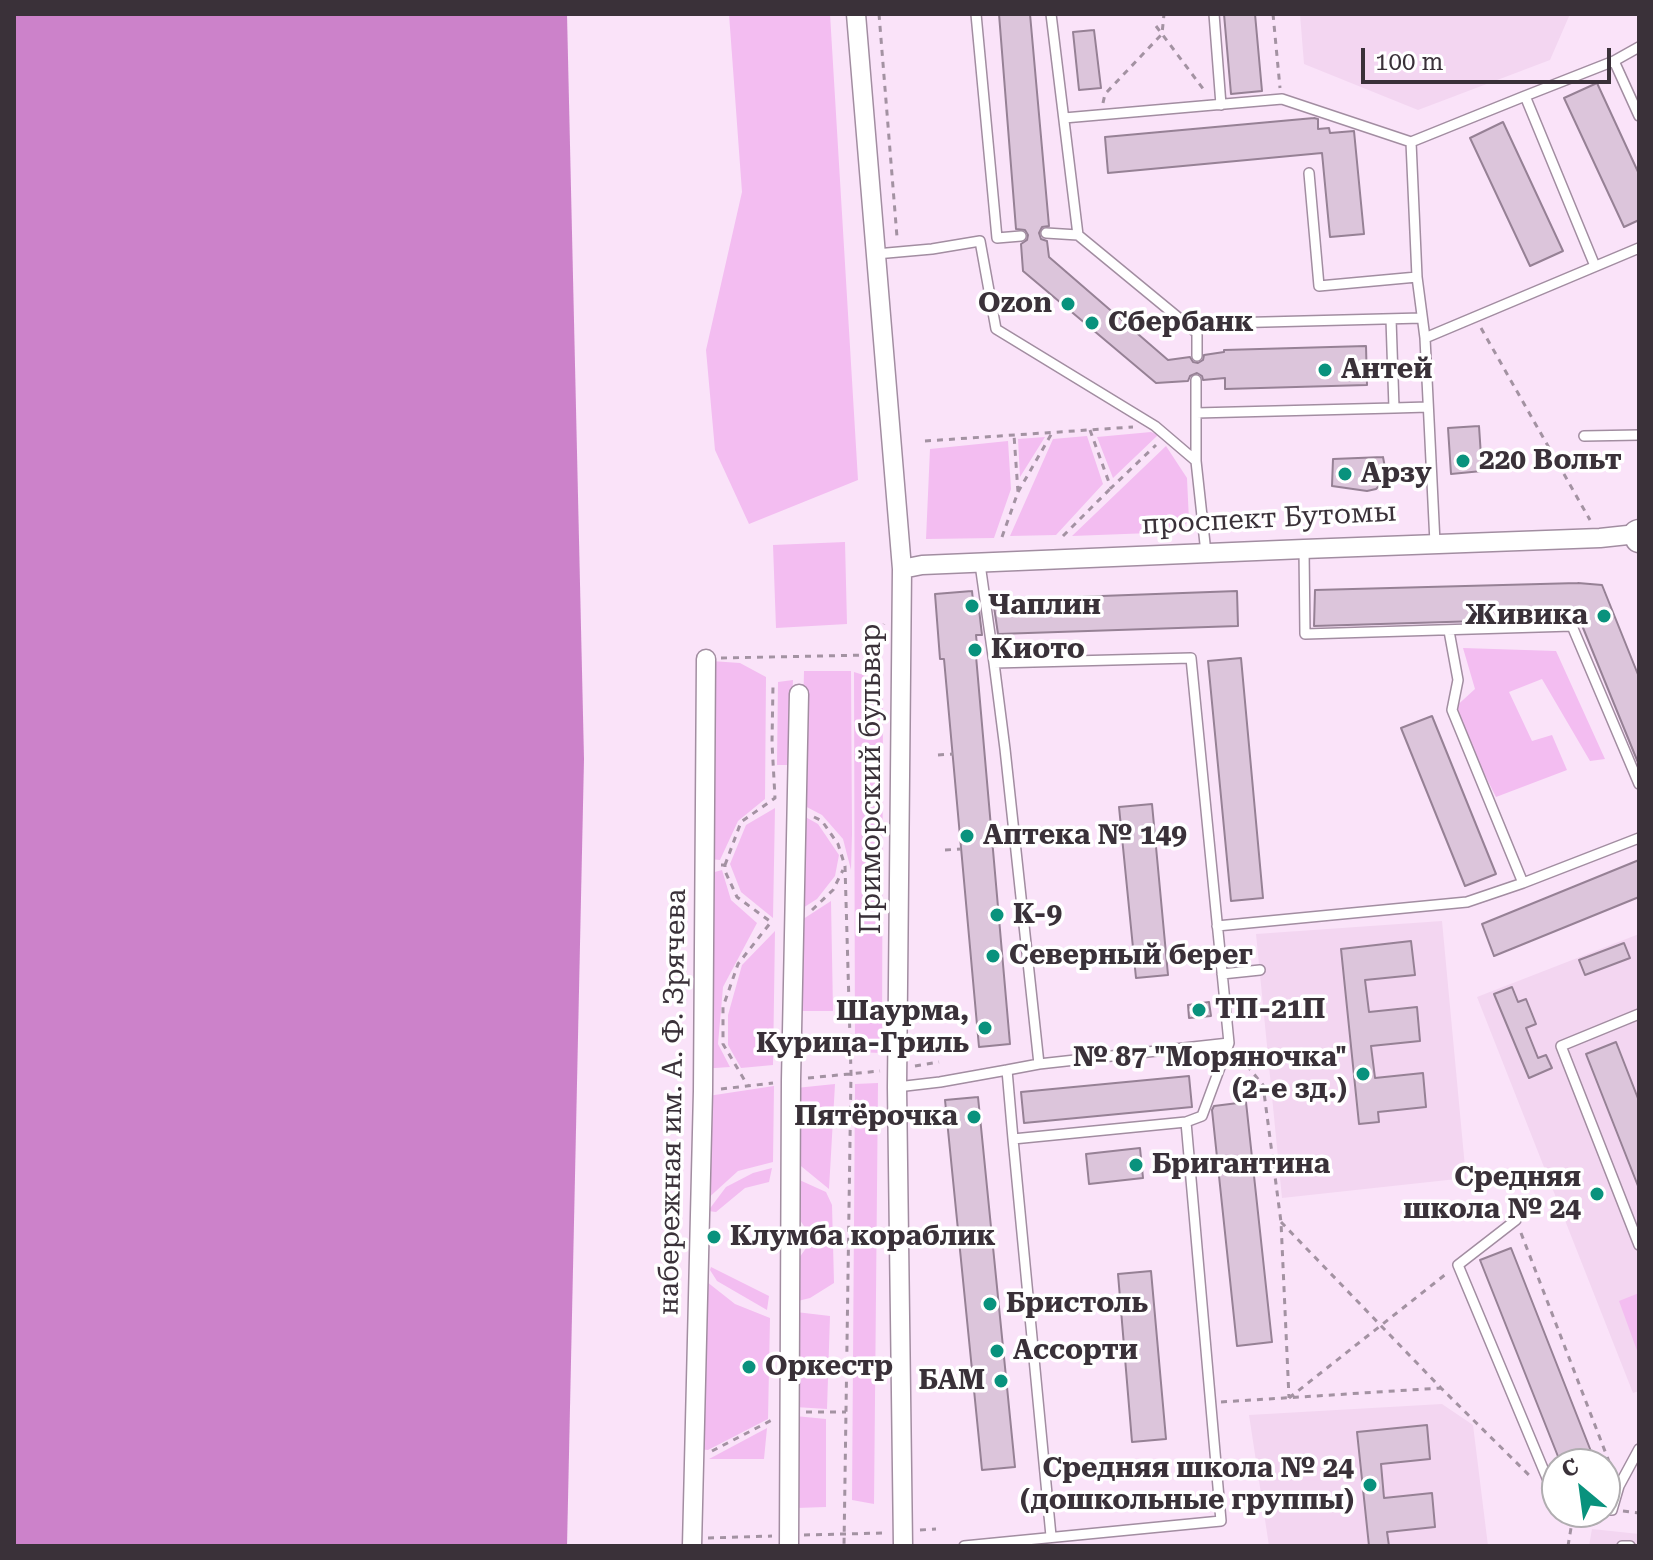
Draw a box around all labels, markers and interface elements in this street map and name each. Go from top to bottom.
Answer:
scale bar [1365,32,1615,82]
text: 100 m [1375,48,1443,76]
place label: Ozon [978,287,1052,321]
marker: Ozon [1059,295,1077,313]
place label: Сбербанк [1108,306,1253,340]
marker: Сбербанк [1083,314,1101,332]
place label: Антей [1341,353,1433,387]
marker: Антей [1316,361,1334,379]
place label: 220 Вольт [1479,444,1622,478]
marker: 220 Вольт [1454,452,1472,470]
place label: Арзу [1361,457,1432,491]
marker: Арзу [1336,465,1354,483]
street label: проспект Бутомы [1141,496,1397,542]
place label: Чаплин [988,589,1101,623]
marker: Чаплин [963,597,981,615]
place label: Живика [1465,599,1588,633]
marker: Живика [1595,607,1613,625]
street label: Приморский бульвар [855,624,889,934]
place label: Киото [991,633,1085,667]
marker: Киото [966,641,984,659]
place label: Аптека № 149 [983,819,1187,853]
marker: Аптека № 149 [958,827,976,845]
street label: набережная им. А. Ф. Зрячева [652,888,694,1316]
place label: К-9 [1013,898,1062,932]
marker: К-9 [988,906,1006,924]
place label: Северный берег [1009,939,1253,973]
marker: Северный берег [984,947,1002,965]
place label: ТП-21П [1215,993,1325,1027]
place label: Шаурма, Курица-Гриль [756,995,969,1061]
marker: ТП-21П [1190,1001,1208,1019]
marker: Шаурма, Курица-Гриль [976,1019,994,1037]
place label: № 87 "Моряночка" (2-е зд.) [1073,1041,1347,1107]
marker: № 87 "Моряночка" (2-е зд.) [1354,1065,1372,1083]
place label: Пятёрочка [794,1100,958,1134]
marker: Пятёрочка [965,1108,983,1126]
place label: Бригантина [1152,1148,1330,1182]
marker: Бригантина [1127,1156,1145,1174]
place label: Средняя школа № 24 [1403,1161,1581,1227]
marker: Средняя школа № 24 [1588,1185,1606,1203]
place label: Клумба кораблик [730,1220,996,1254]
marker: Клумба кораблик [705,1228,723,1246]
place label: Бристоль [1006,1287,1148,1321]
marker: Бристоль [981,1295,999,1313]
place label: Ассорти [1013,1334,1138,1368]
marker: Ассорти [988,1342,1006,1360]
place label: Оркестр [765,1350,893,1384]
marker: Оркестр [740,1358,758,1376]
place label: БАМ [918,1364,985,1398]
marker: БАМ [992,1372,1010,1390]
north arrow [1541,1448,1621,1528]
place label: Средняя школа № 24 (дошкольные группы) [1020,1452,1354,1518]
text: С [1557,1454,1583,1483]
marker: Средняя школа № 24 (дошкольные группы) [1361,1476,1379,1494]

